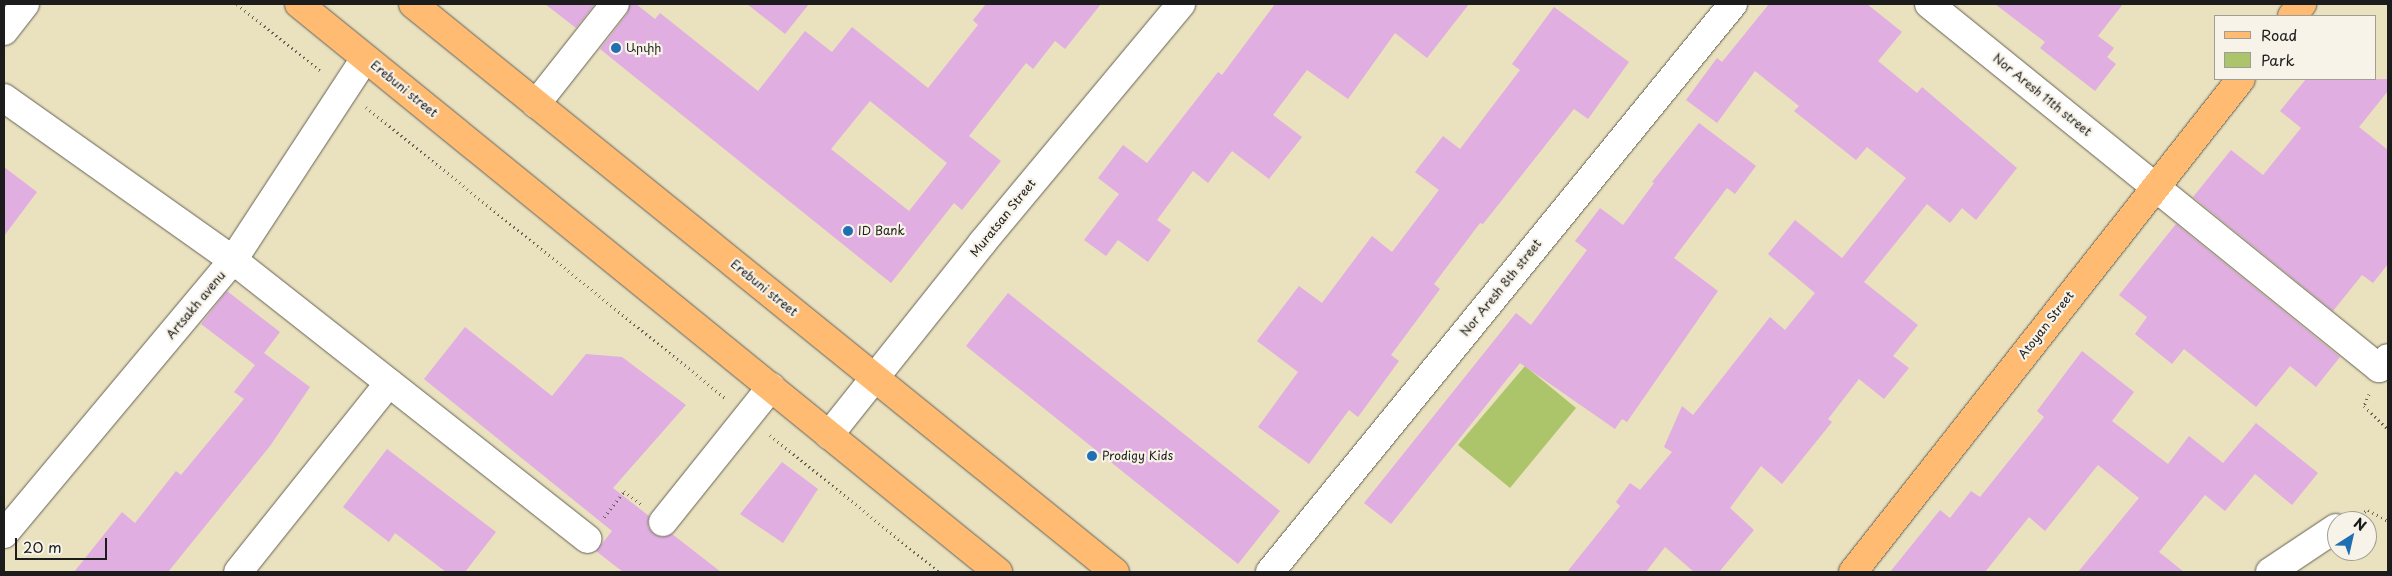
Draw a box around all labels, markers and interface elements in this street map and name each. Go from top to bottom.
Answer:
legend [2214,15,2377,80]
text: Road [2261,23,2297,46]
place label: Արփի [626,41,661,55]
marker: Արփի [610,42,622,54]
text: Park [2261,48,2295,71]
street label: Nor Aresh 11th street [1990,51,2094,139]
street label: Erebuni street [368,58,440,120]
street label: Muratsan Street [967,176,1039,260]
place label: ID Bank [858,224,905,238]
marker: ID Bank [842,225,854,237]
street label: Nor Aresh 8th street [1458,237,1544,339]
street label: Erebuni street [728,257,800,319]
street label: Artsakh avenu [163,268,229,342]
street label: Atoyan Street [2015,288,2077,362]
place label: Prodigy Kids [1102,449,1173,463]
marker: Prodigy Kids [1086,450,1098,462]
north arrow [2327,511,2377,561]
text: N [2350,512,2371,536]
scale bar [18,528,110,560]
text: 20 m [23,535,62,558]

